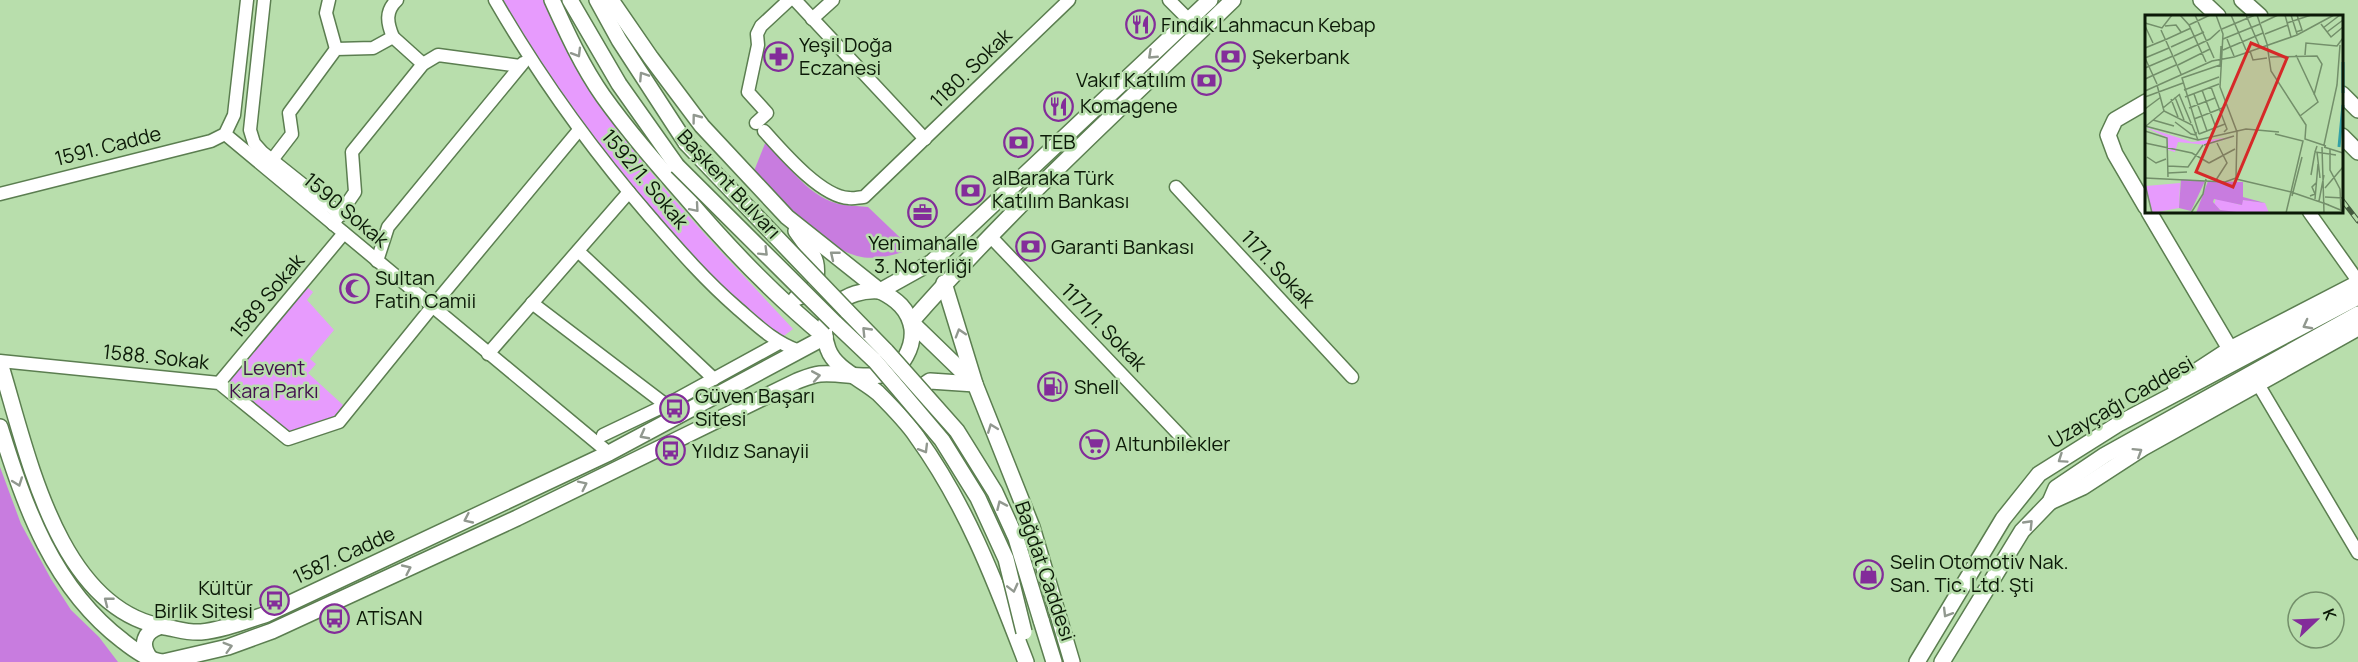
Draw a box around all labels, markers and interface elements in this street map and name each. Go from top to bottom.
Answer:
restaurant icon: Fındık Lahmacun Kebap [1124,9,1156,41]
place label: Fındık Lahmacun Kebap [1161,11,1376,38]
inset map [2145,15,2343,213]
street label: 1180. Sokak [924,21,1018,113]
place label: Yeşil Doğa Eczanesi [799,31,892,81]
pharmacy icon: Yeşil Doğa Eczanesi [762,40,794,72]
bank icon: Şekerbank [1215,41,1247,73]
place label: Şekerbank [1252,43,1350,70]
one-way arrow [570,47,582,57]
one-way arrow [1148,47,1159,58]
bank icon: Vakıf Katılım [1191,64,1223,96]
place label: Vakıf Katılım [1076,66,1186,93]
one-way arrow [638,72,650,82]
restaurant icon: Komagene [1043,90,1075,122]
place label: Komagene [1080,92,1178,119]
one-way arrow [692,114,703,125]
street label: 1591. Cadde [52,119,164,172]
street label: 1592/1. Sokak [596,123,696,235]
street label: Başkent Bulvarı [672,123,787,244]
bank icon: TEB [1003,126,1035,158]
place label: TEB [1040,128,1076,155]
place label: alBaraka Türk Katılım Bankası [992,164,1129,214]
street label: 1590 Sokak [298,166,395,254]
bank icon: alBaraka Türk Katılım Bankası [955,174,987,206]
office icon: Yenimahalle 3. Noterliği [907,196,939,228]
one-way arrow [687,201,698,212]
street label: 1171. Sokak [1235,224,1322,314]
place label: Yenimahalle 3. Noterliği [868,229,978,279]
bank icon: Garanti Bankası [1014,231,1046,263]
place label: Garanti Bankası [1051,233,1194,260]
one-way arrow [756,244,767,255]
street label: 1589 Sokak [223,247,311,344]
one-way arrow [830,251,841,262]
place label: Sultan Fatih Camii [375,264,476,314]
mosque icon: Sultan Fatih Camii [338,273,370,305]
street label: 1171/1. Sokak [1056,277,1154,377]
one-way arrow [2302,317,2313,329]
one-way arrow [863,327,874,338]
one-way arrow [955,328,967,339]
street label: 1588. Sokak [102,337,212,376]
street label: Uzayçağı Caddesi [2043,349,2198,454]
park label: Levent Kara Parkı [229,354,319,404]
one-way arrow [811,370,821,383]
fuel station icon: Shell [1037,371,1069,403]
place label: Shell [1074,373,1119,400]
place label: Güven Başarı Sitesi [695,382,815,432]
bus stop icon: Güven Başarı Sitesi [658,392,690,424]
one-way arrow [987,423,999,434]
one-way arrow [639,427,650,439]
supermarket icon: Altunbilekler [1078,428,1110,460]
place label: Altunbilekler [1115,430,1230,457]
bus stop icon: Yıldız Sanayii [655,435,687,467]
place label: Yıldız Sanayii [692,437,809,464]
one-way arrow [917,443,929,453]
one-way arrow [2132,447,2142,459]
one-way arrow [2058,452,2069,463]
one-way arrow [10,476,23,487]
one-way arrow [577,481,588,493]
street label: Bağdat Caddesi [1009,497,1082,644]
one-way arrow [996,501,1008,512]
one-way arrow [464,512,475,524]
street label: 1587. Cadde [288,519,399,590]
one-way arrow [2022,520,2033,530]
place label: Selin Otomotiv Nak. San. Tic. Ltd. Şti [1890,548,2069,598]
shop icon: Selin Otomotiv Nak. San. Tic. Ltd. Şti [1853,558,1885,590]
one-way arrow [401,564,412,576]
place label: Kültür Birlik Sitesi [154,574,253,624]
one-way arrow [1006,583,1019,593]
bus stop icon: Kültür Birlik Sitesi [258,584,290,616]
north arrow [2286,590,2346,650]
one-way arrow [103,598,114,609]
bus stop icon: ATİSAN [319,602,351,634]
place label: ATİSAN [356,604,423,631]
text: K [2318,605,2342,624]
one-way arrow [1942,607,1954,617]
one-way arrow [223,642,233,654]

